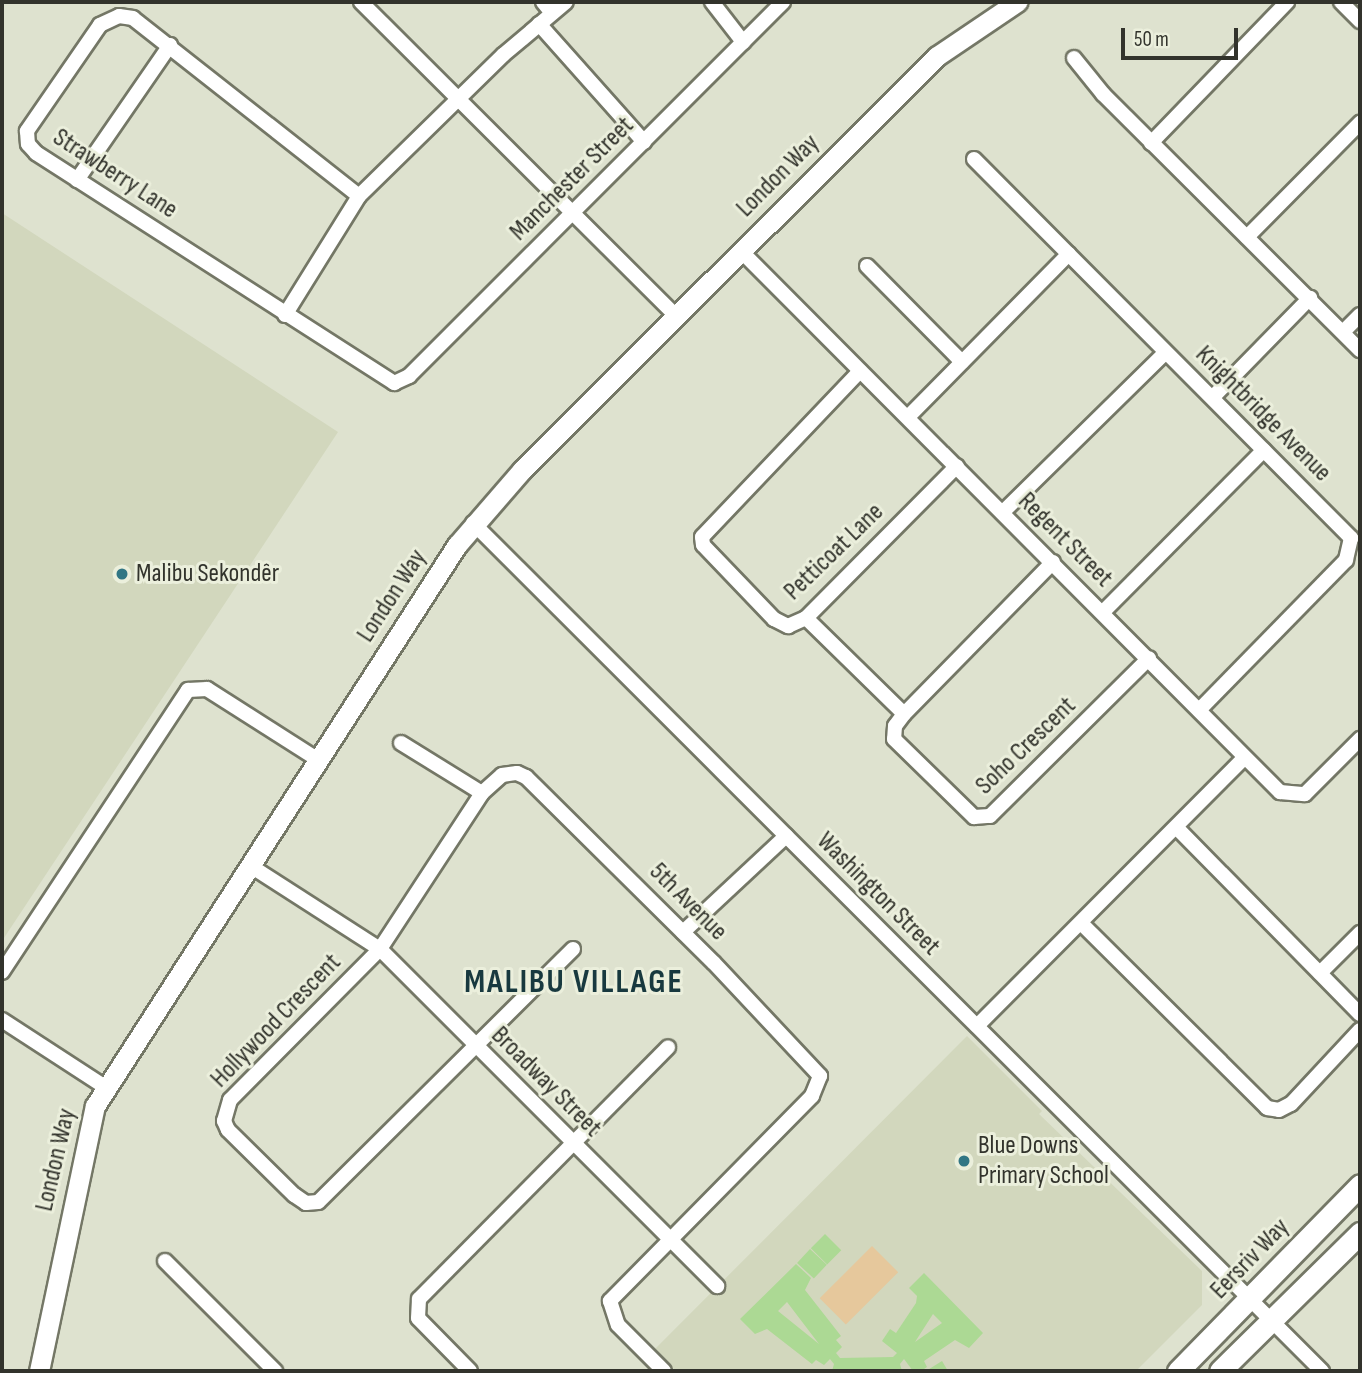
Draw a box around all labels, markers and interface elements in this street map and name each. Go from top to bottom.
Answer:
scale bar [1124,14,1241,58]
text: 50 m [1134,27,1169,52]
street label: Manchester Street [504,111,640,247]
street label: Strawberry Lane [47,122,183,226]
street label: London Way [730,128,826,224]
street label: Knightbridge Avenue [1188,339,1338,489]
street label: Regent Street [1011,486,1119,594]
street label: Petticoat Lane [778,497,890,607]
street label: London Way [351,544,433,648]
place label: Malibu Sekondêr [136,558,279,590]
marker: Malibu Sekondêr [114,566,130,582]
street label: Soho Crescent [969,691,1083,801]
street label: Washington Street [810,826,946,962]
street label: 5th Avenue [643,857,733,947]
street label: Hollywood Crescent [204,948,348,1094]
district label: MALIBU VILLAGE [466,963,682,1003]
street label: Broadway Street [484,1020,608,1144]
street label: London Way [29,1106,83,1214]
place label: Blue Downs Primary School [978,1130,1109,1192]
marker: Blue Downs Primary School [956,1153,972,1169]
street label: Eersriv Way [1204,1212,1296,1306]

